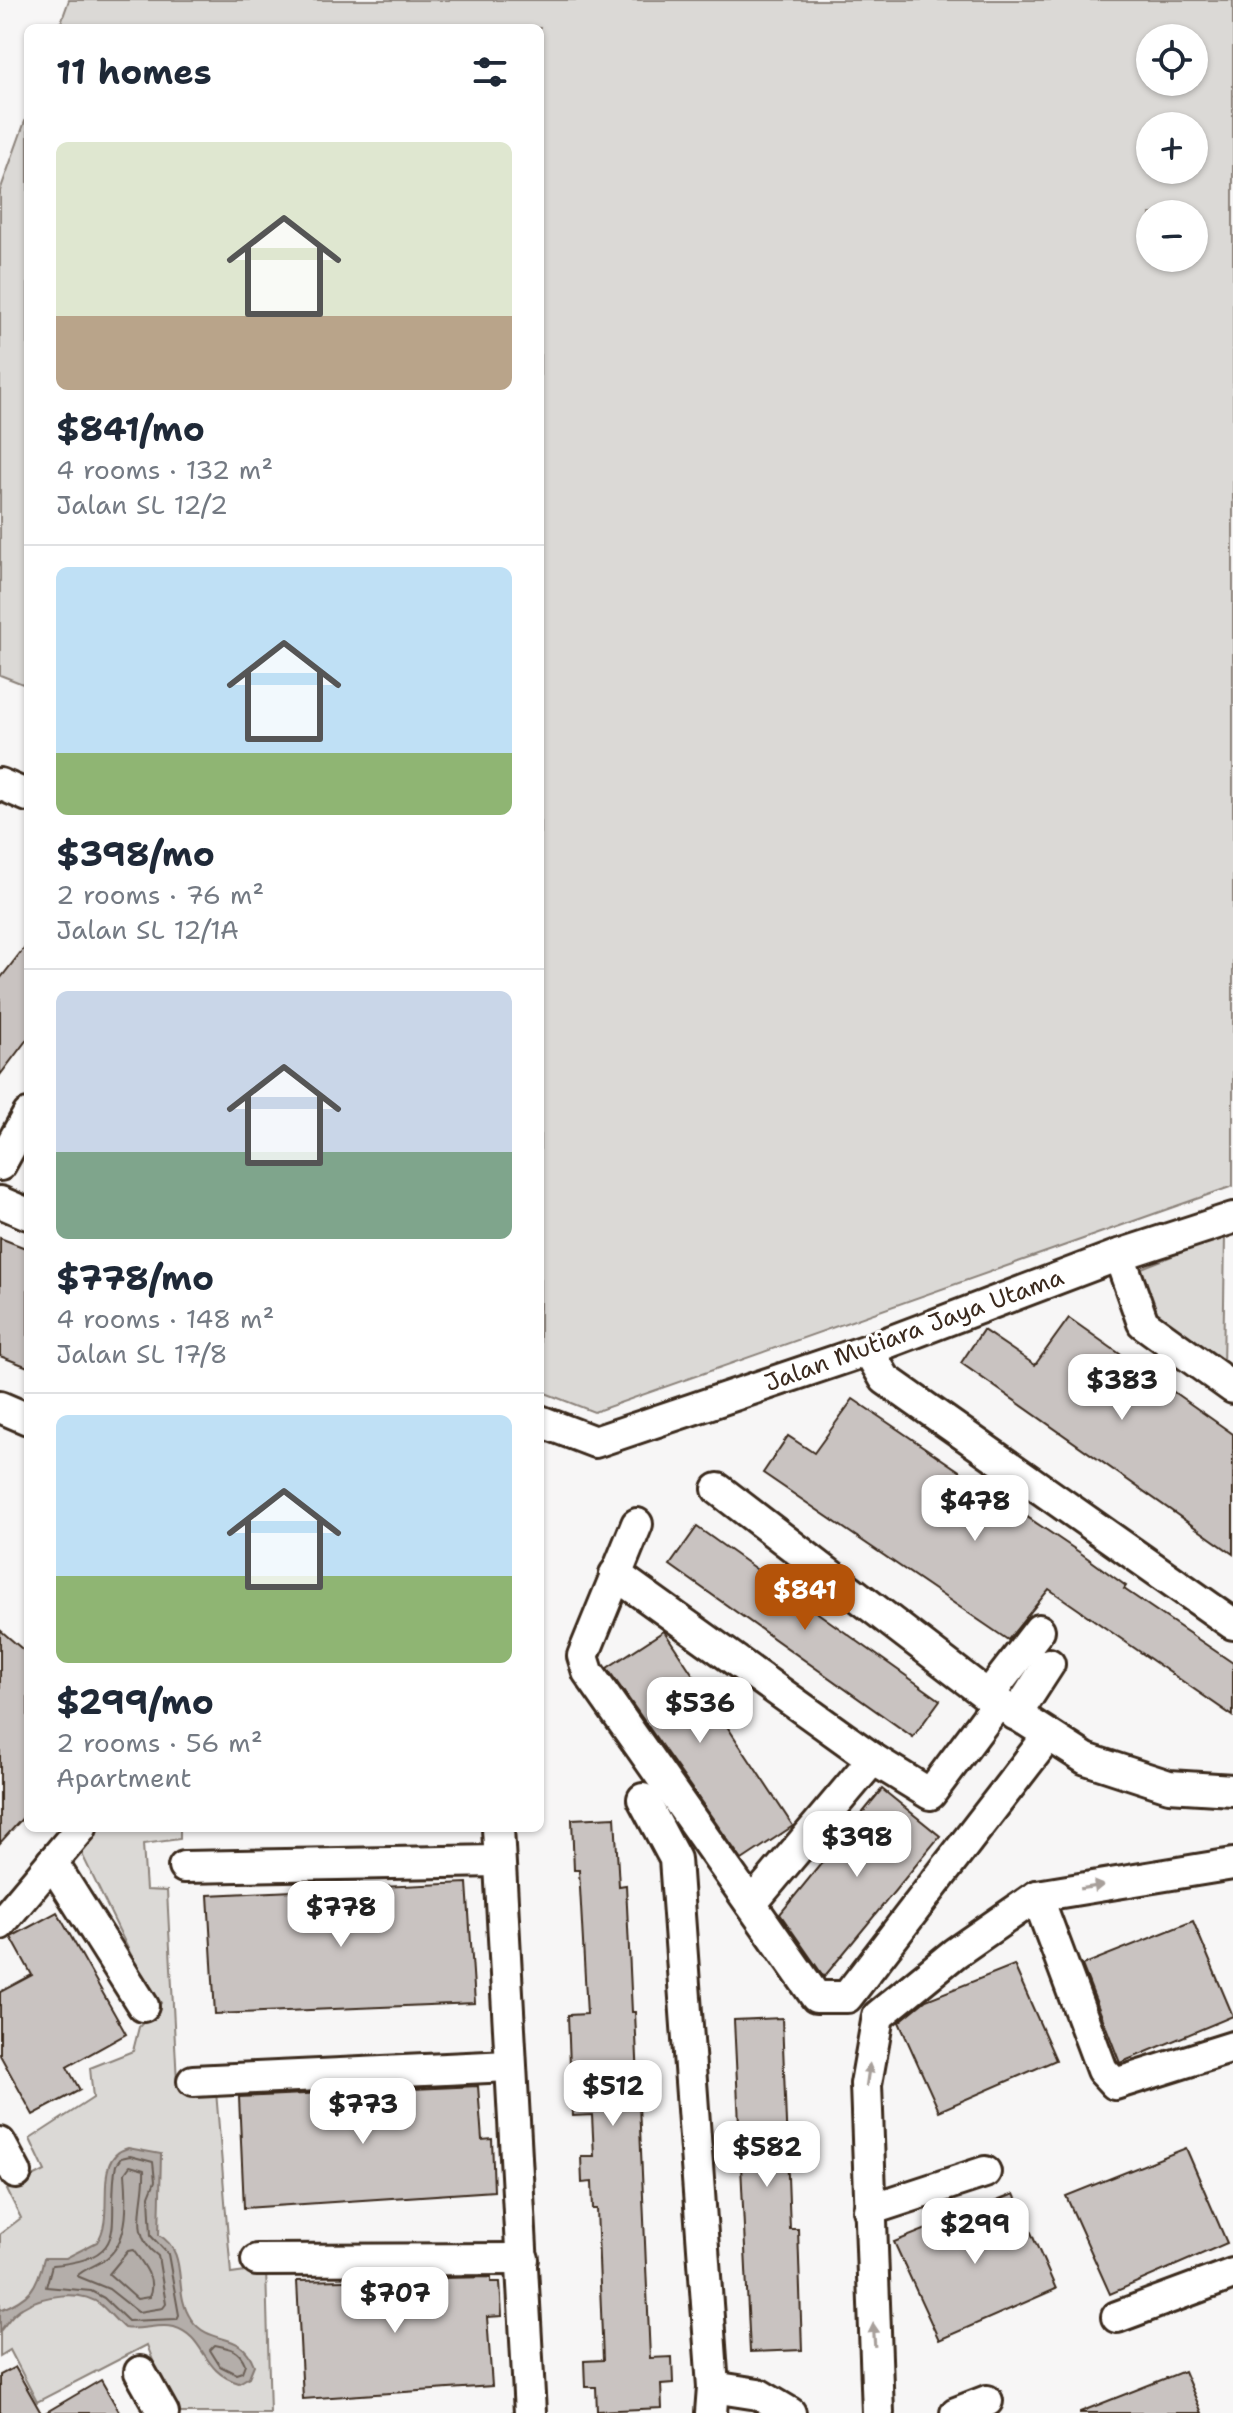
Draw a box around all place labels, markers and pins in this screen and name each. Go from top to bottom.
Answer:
pin: $383 [1075,1354,1169,1422]
pin: $478 [928,1475,1022,1543]
pin: $841 [758,1564,852,1632]
pin: $536 [653,1677,747,1745]
pin: $398 [810,1811,904,1879]
pin: $778 [294,1881,388,1949]
pin: $512 [566,2060,660,2128]
pin: $773 [316,2078,410,2146]
pin: $582 [720,2121,814,2189]
pin: $299 [928,2198,1022,2266]
pin: $707 [348,2267,442,2335]

